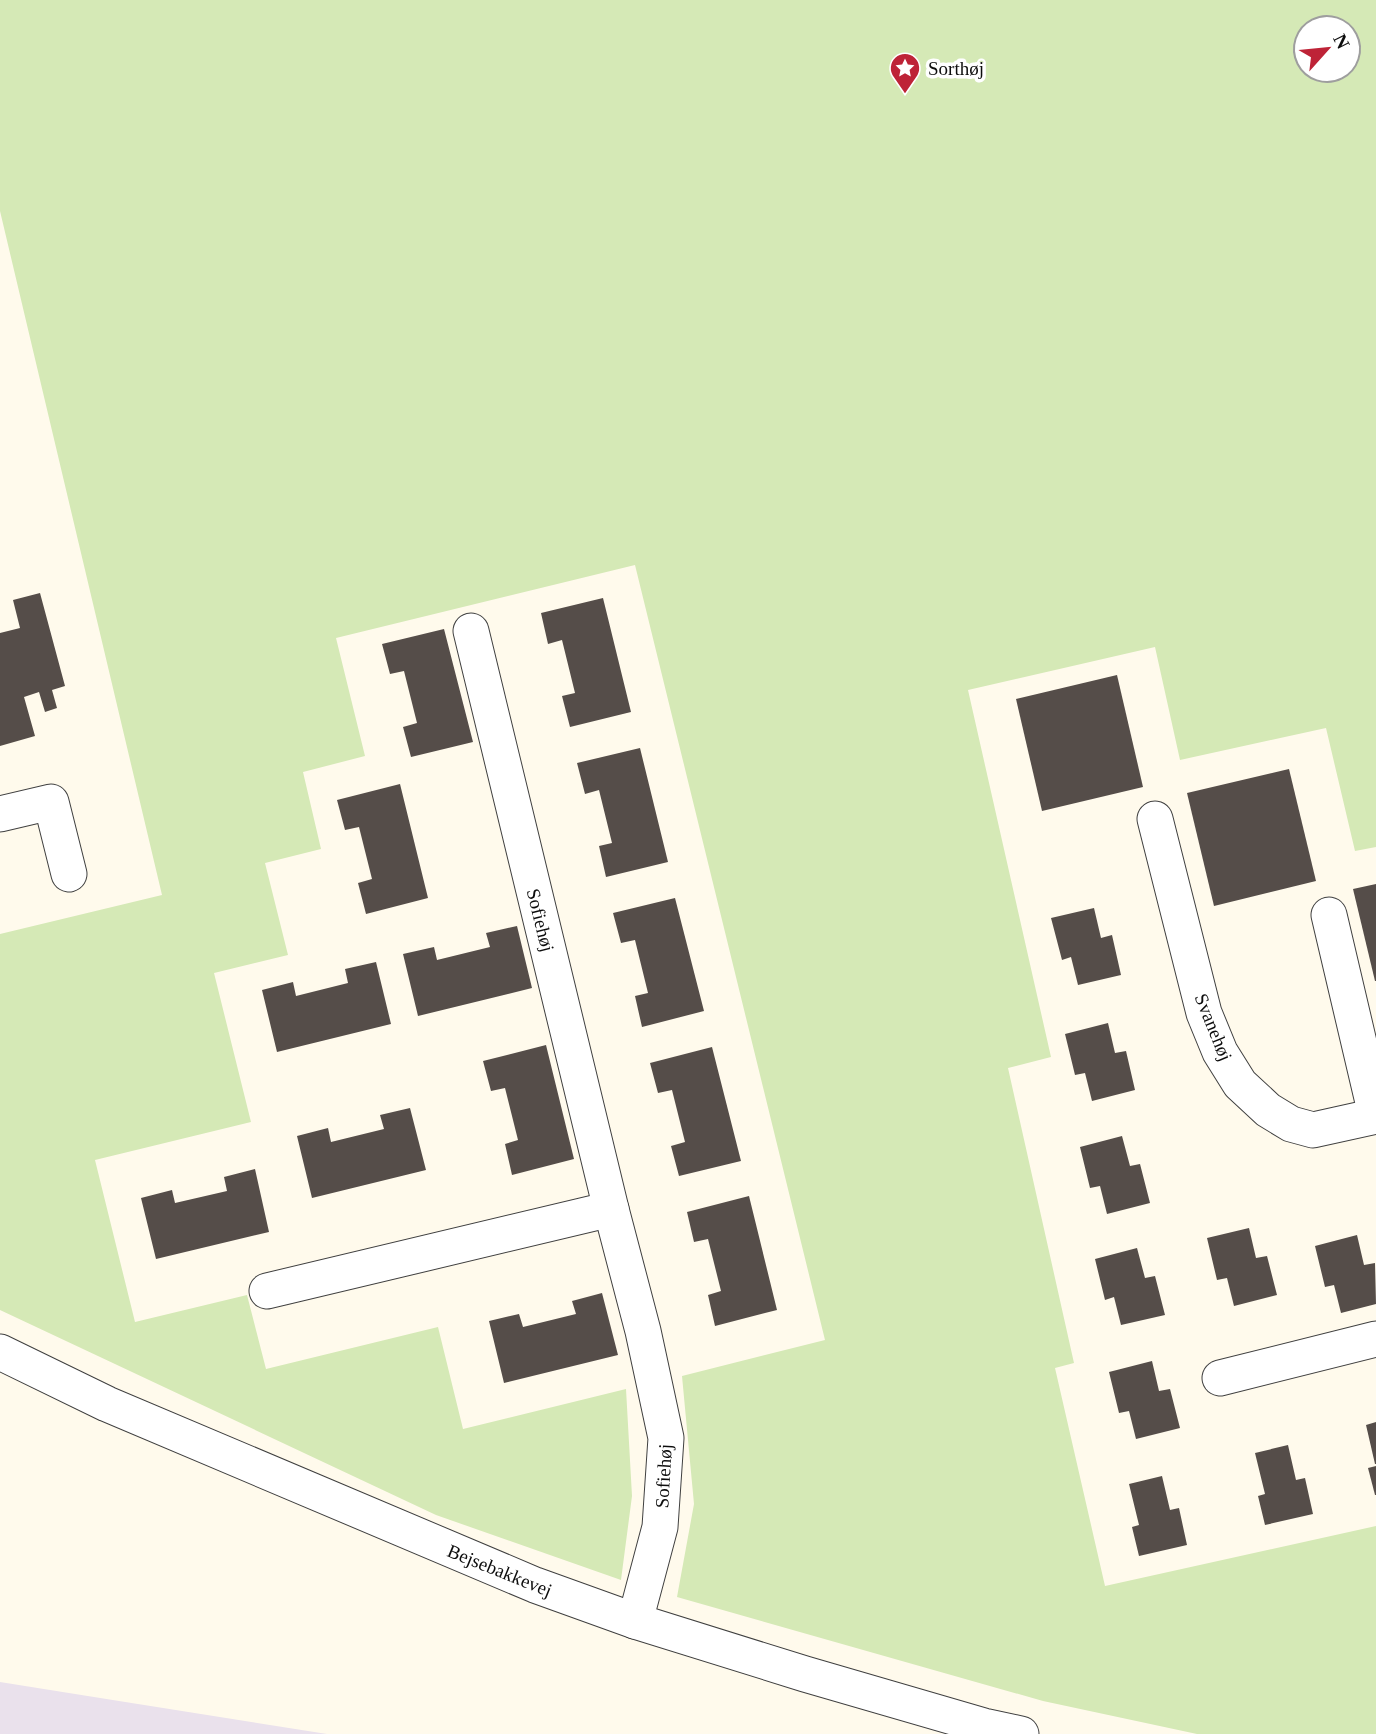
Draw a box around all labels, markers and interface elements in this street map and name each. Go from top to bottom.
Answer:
north arrow [1292,14,1362,84]
text: N [1329,31,1354,53]
place icon: Sorthøj [888,51,922,95]
place label: Sorthøj [928,58,984,79]
street label: Sofiehøj [523,886,558,954]
street label: Svanehøj [1191,990,1237,1064]
street label: Sofiehøj [651,1443,676,1509]
street label: Bejsebakkevej [445,1540,555,1601]

